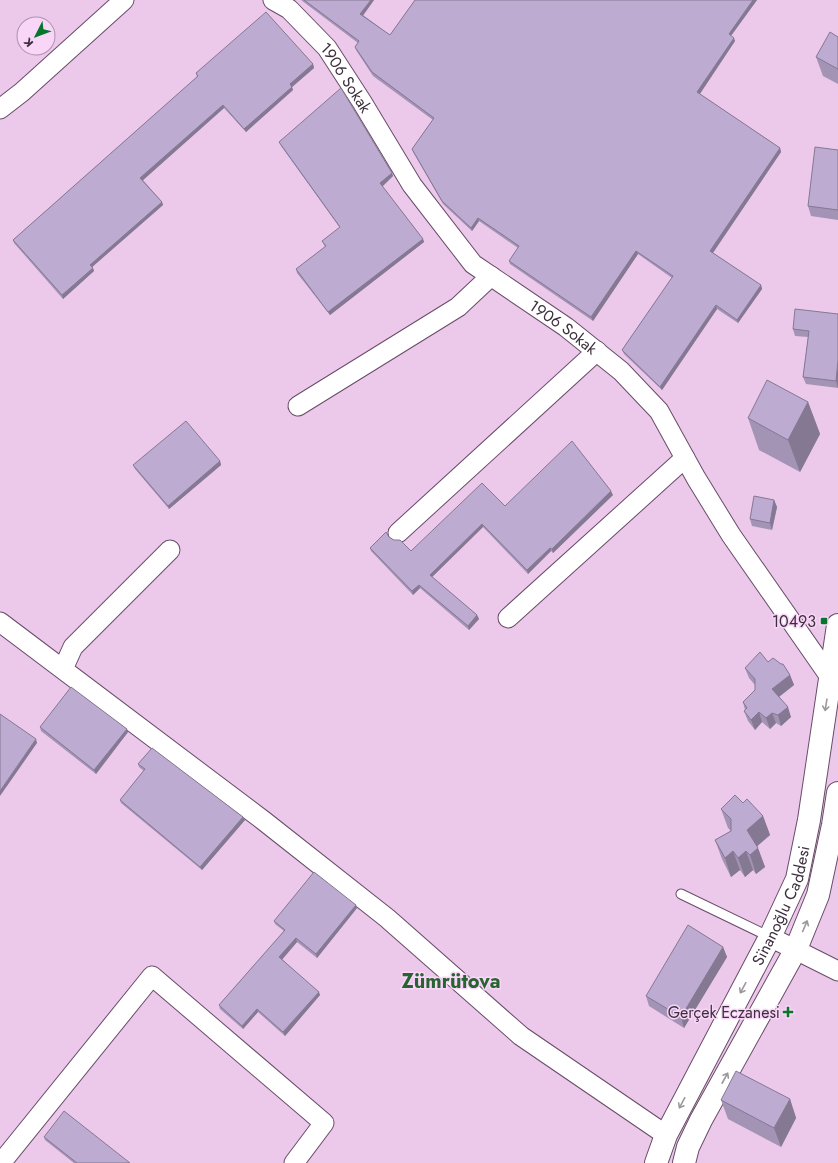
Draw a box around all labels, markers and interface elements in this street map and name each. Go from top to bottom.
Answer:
north arrow [16,16,56,56]
text: K [20,34,37,51]
street label: 1906 Sokak [316,37,378,118]
street label: 1906 Sokak [525,294,603,360]
place label: 10493 [772,610,816,633]
marker: 10493 [819,616,829,626]
one-way arrow [822,699,830,712]
street label: Si̇nanoğlu Caddesi [746,844,815,969]
one-way arrow [802,920,809,932]
district label: Zümrütova [401,967,501,996]
one-way arrow [739,982,746,994]
place label: Gerçek Eczanesi [668,1001,780,1024]
marker: Gerçek Eczanesi [783,1007,793,1017]
one-way arrow [721,1072,729,1084]
one-way arrow [678,1097,686,1109]

